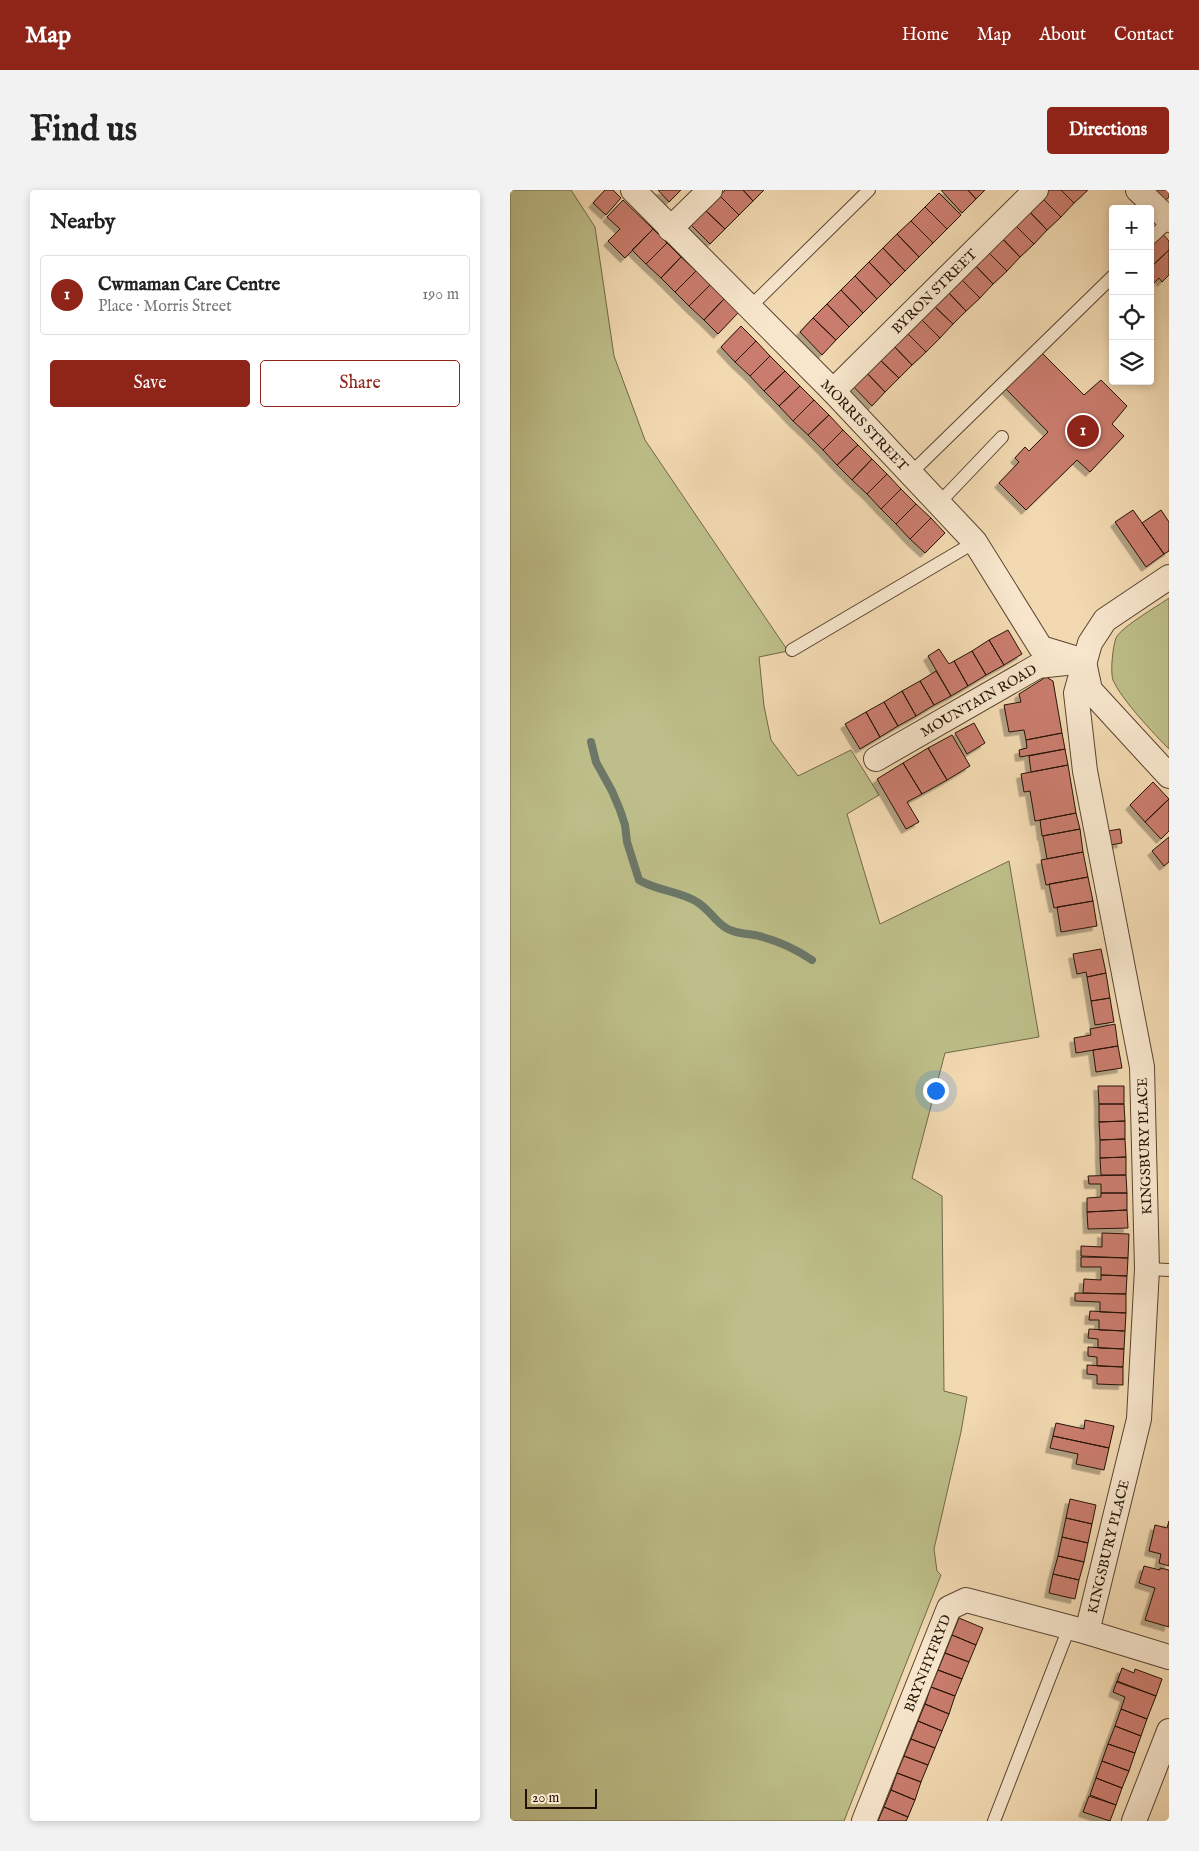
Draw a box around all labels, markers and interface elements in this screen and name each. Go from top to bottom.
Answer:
text: Map [25,20,71,51]
text: Home [902,24,949,47]
text: Map [977,24,1011,47]
text: About [1039,24,1086,47]
text: Contact [1114,24,1174,47]
button: Directions [1047,107,1169,154]
text: Find us [30,108,137,153]
map controls [1109,205,1154,385]
button: + [1109,205,1154,250]
text: Nearby [50,209,115,236]
street label: BYRON STREET [888,245,982,338]
button: − [1109,250,1154,295]
text: Cwmaman Care Centre [98,273,280,297]
text: 1 [64,285,70,305]
text: 190 m [422,285,459,305]
button: locate [1109,295,1154,340]
text: Place · Morris Street [98,297,232,317]
button: layers [1109,340,1154,385]
button: Save [50,360,250,407]
button: Share [260,360,460,407]
street label: MORRIS STREET [817,376,912,476]
pin: 1 [1067,412,1099,450]
street label: MOUNTAIN ROAD [917,661,1040,742]
street label: KINGSBURY PLACE [1134,1077,1156,1215]
your location [923,1078,949,1104]
street label: KINGSBURY PLACE [1084,1478,1134,1616]
street label: BRYNHYFRYD [900,1612,956,1715]
scale bar [525,1786,598,1809]
text: 20 m [532,1789,559,1807]

